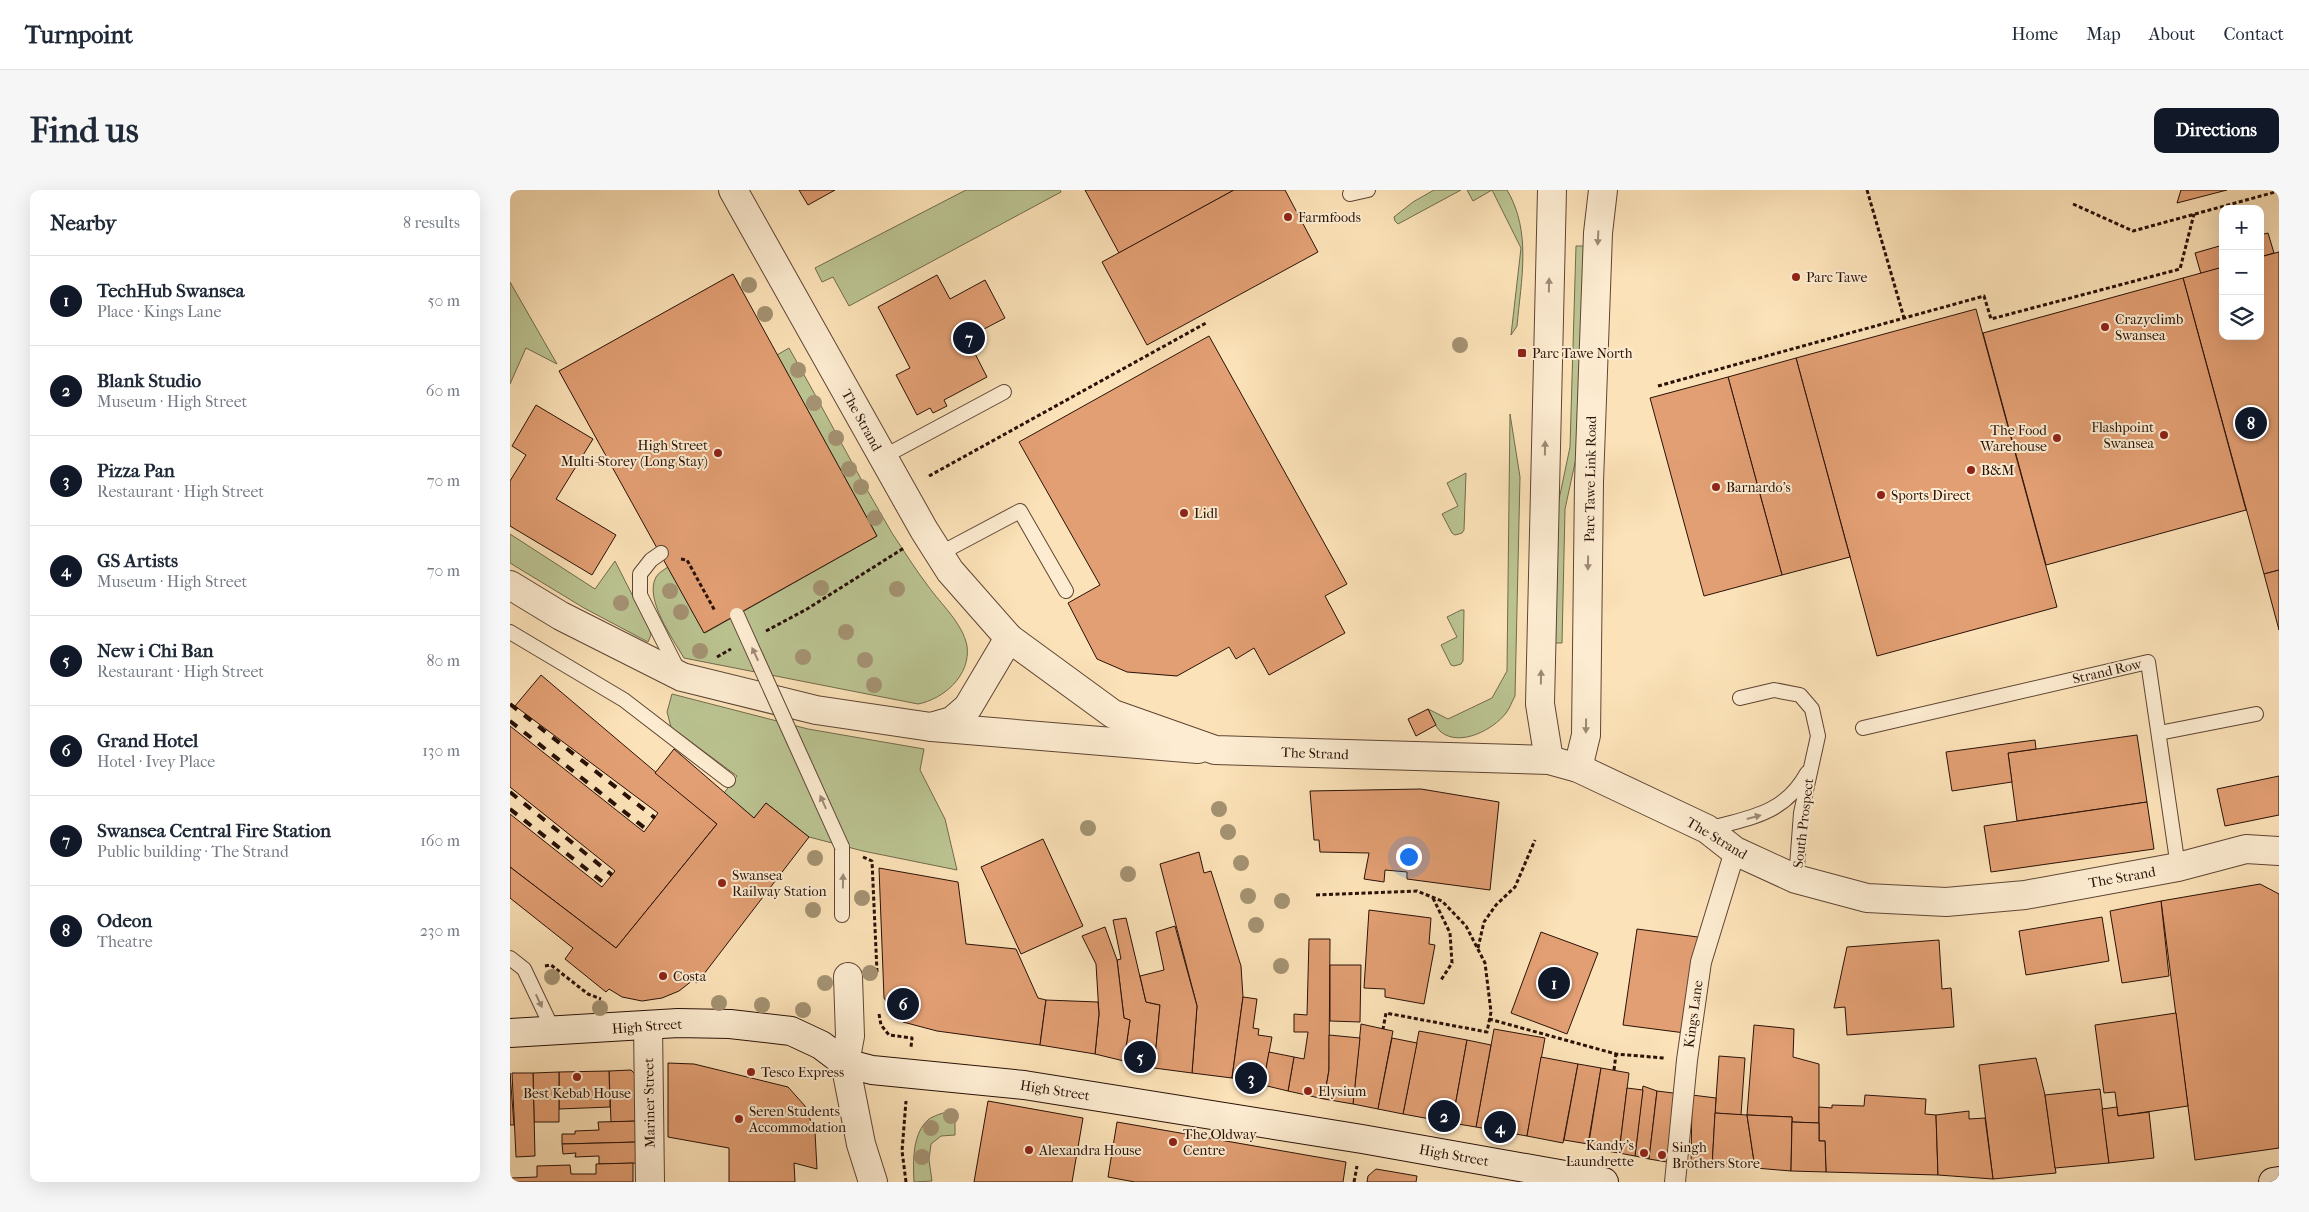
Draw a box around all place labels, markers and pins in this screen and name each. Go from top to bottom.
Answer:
place label: Farmfoods [1298,209,1361,226]
marker: Farmfoods [1282,211,1294,223]
place label: Parc Tawe [1806,269,1867,286]
marker: Parc Tawe [1790,271,1802,283]
place label: Crazyclimb Swansea [2115,311,2183,344]
pin: 7 [953,319,985,357]
marker: Crazyclimb Swansea [2099,321,2111,333]
place label: Parc Tawe North [1532,345,1633,362]
marker: Parc Tawe North [1516,347,1528,359]
pin: 8 [2235,404,2267,442]
place label: Flashpoint Swansea [2091,419,2155,452]
place label: The Food Warehouse [1979,422,2047,455]
marker: Flashpoint Swansea [2158,429,2170,441]
marker: The Food Warehouse [2051,432,2063,444]
place label: High Street Multi-Storey (Long Stay) [561,437,708,470]
marker: High Street Multi-Storey (Long Stay) [712,447,724,459]
place label: B&M [1981,462,2015,479]
marker: B&M [1965,464,1977,476]
place label: Barnardo's [1726,479,1791,496]
marker: Barnardo's [1710,481,1722,493]
place label: Sports Direct [1891,487,1971,504]
marker: Sports Direct [1875,489,1887,501]
place label: Lidl [1194,505,1218,522]
marker: Lidl [1178,507,1190,519]
place label: Swansea Railway Station [732,867,827,900]
marker: Swansea Railway Station [716,877,728,889]
pin: 1 [1538,964,1570,1002]
place label: Costa [673,968,707,985]
marker: Costa [657,970,669,982]
pin: 6 [887,985,919,1023]
pin: 5 [1124,1038,1156,1076]
pin: 3 [1235,1059,1267,1097]
place label: Tesco Express [761,1064,844,1081]
marker: Tesco Express [745,1066,757,1078]
marker: Best Kebab House [571,1071,583,1083]
place label: Elysium [1318,1083,1367,1100]
place label: Best Kebab House [523,1085,631,1102]
marker: Elysium [1302,1085,1314,1097]
pin: 2 [1428,1097,1460,1135]
place label: Seren Students Accommodation [748,1103,846,1136]
pin: 4 [1484,1108,1516,1146]
marker: Seren Students Accommodation [733,1113,745,1125]
place label: The Oldway Centre [1183,1126,1257,1159]
marker: The Oldway Centre [1167,1136,1179,1148]
place label: Kandy's Laundrette [1566,1137,1634,1170]
place label: Singh Brothers Store [1672,1139,1760,1172]
place label: Alexandra House [1038,1142,1142,1159]
marker: Alexandra House [1023,1144,1035,1156]
marker: Kandy's Laundrette [1638,1147,1650,1159]
marker: Singh Brothers Store [1656,1149,1668,1161]

